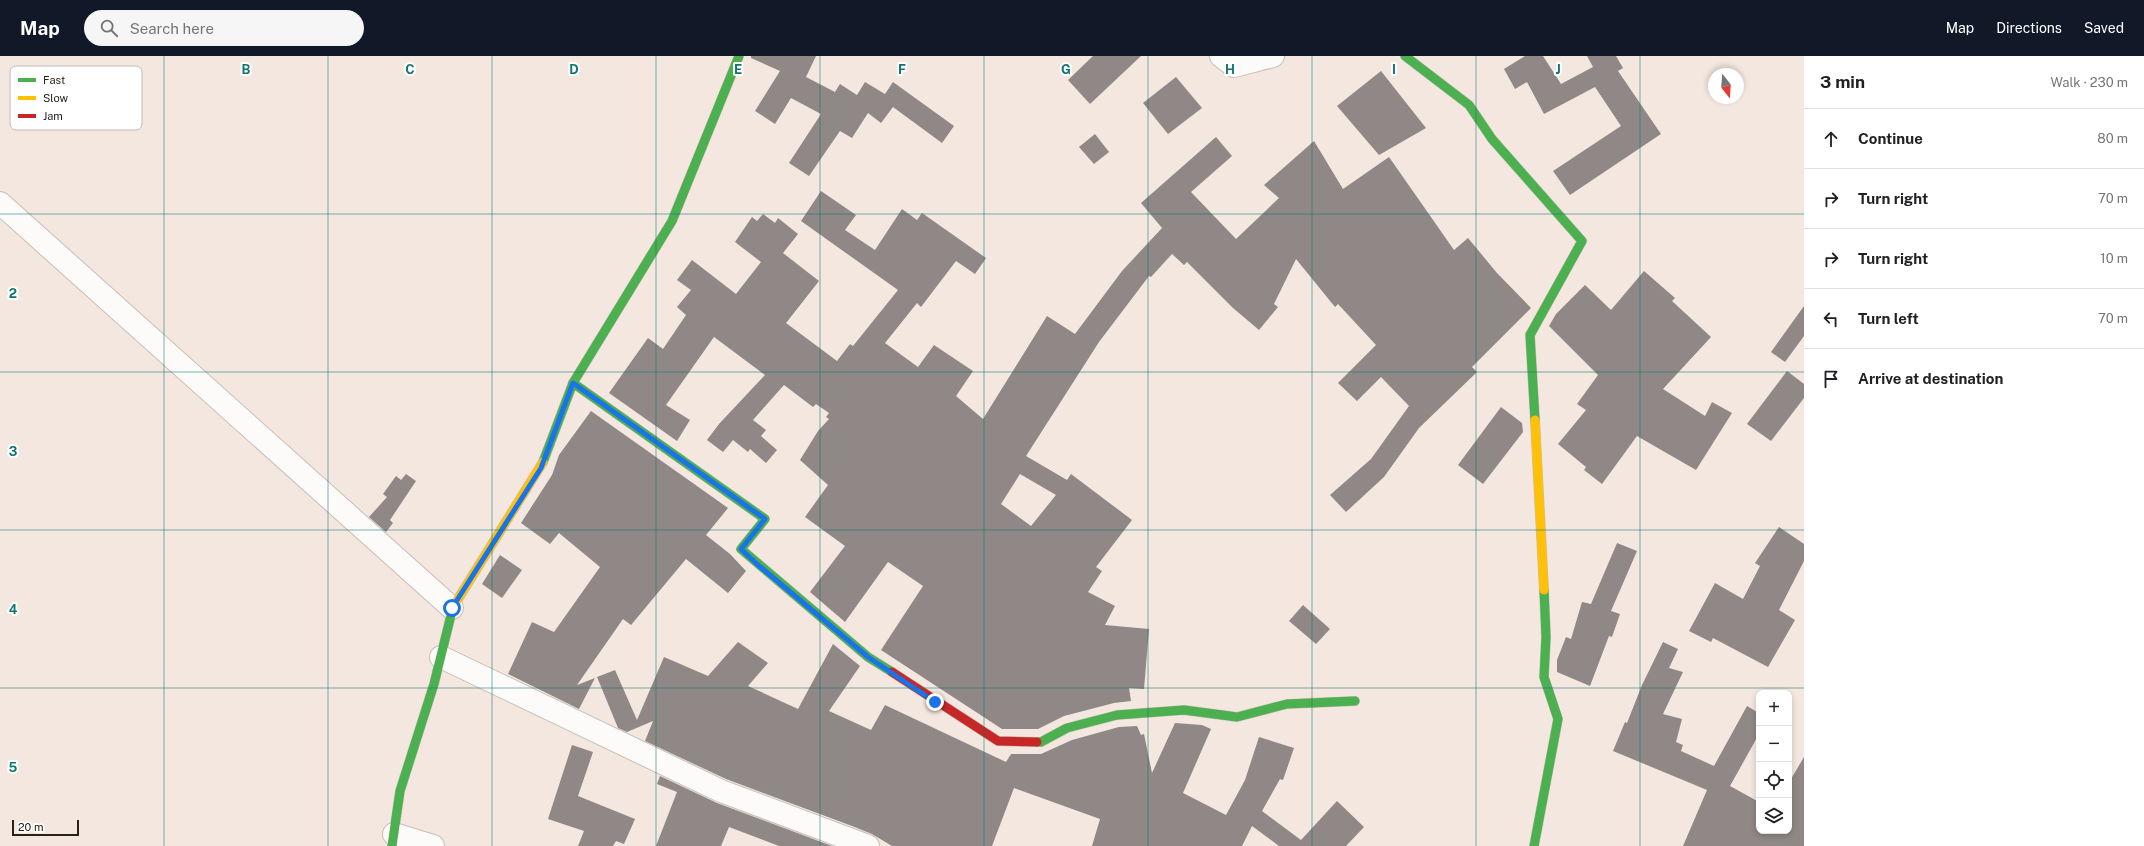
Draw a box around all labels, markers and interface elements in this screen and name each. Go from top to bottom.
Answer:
search box [84,10,364,46]
text: Map [20,17,60,39]
icon: search [98,17,120,39]
text: Search here [130,20,214,37]
text: Map [1946,20,1974,36]
text: Directions [1996,20,2062,36]
text: Saved [2084,20,2124,36]
text: B [242,62,251,77]
text: C [405,62,415,77]
text: D [569,62,579,77]
text: E [734,62,742,77]
text: F [898,62,906,77]
text: G [1061,62,1071,77]
text: H [1225,62,1235,77]
text: I [1392,62,1396,77]
text: J [1555,62,1561,77]
legend [10,66,142,130]
north arrow [1708,68,1744,104]
text: 3 min [1820,72,1865,92]
text: Fast [43,74,65,86]
text: Walk · 230 m [2050,75,2128,90]
text: Slow [43,92,69,104]
text: Jam [43,110,63,122]
icon: ahead [1820,128,1842,150]
text: Continue [1858,130,1923,147]
text: 80 m [2097,131,2128,146]
icon: right [1820,188,1842,210]
text: Turn right [1858,190,1928,207]
text: 70 m [2098,191,2128,206]
icon: right [1820,248,1842,270]
text: Turn right [1858,250,1928,267]
text: 10 m [2100,251,2128,266]
text: 2 [9,286,17,301]
icon: left [1820,308,1842,330]
text: Turn left [1858,310,1919,327]
text: 70 m [2098,311,2128,326]
icon: arrive [1820,368,1842,390]
text: Arrive at destination [1858,370,2003,387]
text: 3 [9,444,18,459]
route start [443,599,461,617]
text: 4 [9,602,18,617]
map controls [1756,690,1792,834]
button: + [1756,690,1792,726]
route end [926,693,944,711]
button: − [1756,726,1792,762]
text: 5 [9,760,18,775]
button: locate [1756,762,1792,798]
button: layers [1756,798,1792,834]
scale bar [12,818,79,837]
text: 20 m [18,821,43,833]

